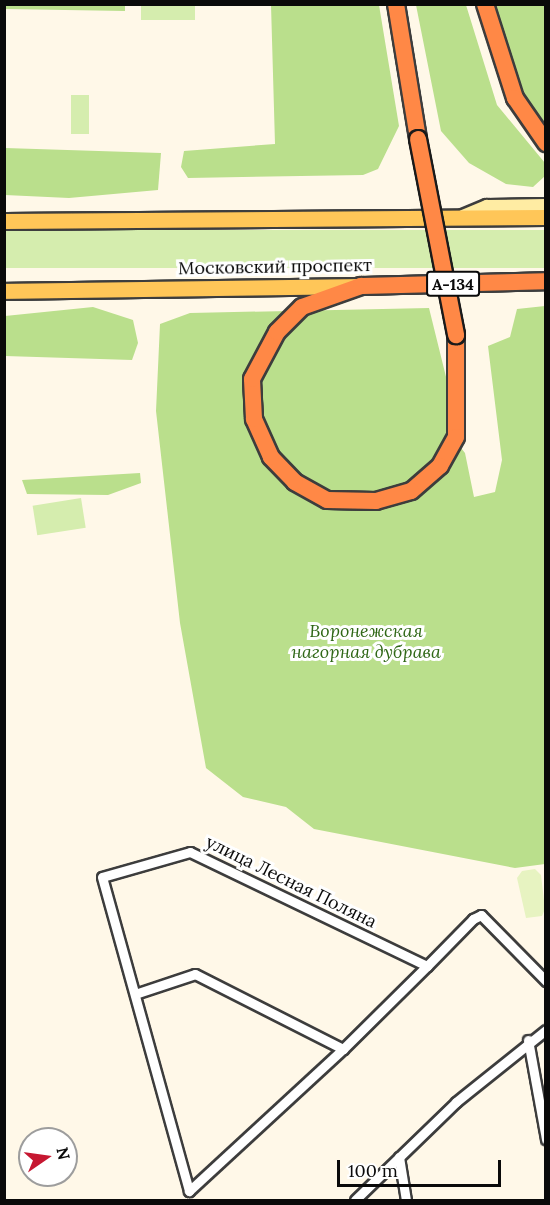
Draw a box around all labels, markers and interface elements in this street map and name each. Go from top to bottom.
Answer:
street label: Московский проспект [178,255,372,279]
road number: А-134 [426,271,480,297]
park label: Воронежская нагорная дубрава [291,621,441,664]
street label: улица Лесная Поляна [202,831,380,933]
north arrow [18,1127,78,1187]
text: N [52,1145,75,1162]
scale bar [340,1148,504,1186]
text: 100 m [348,1159,398,1182]

